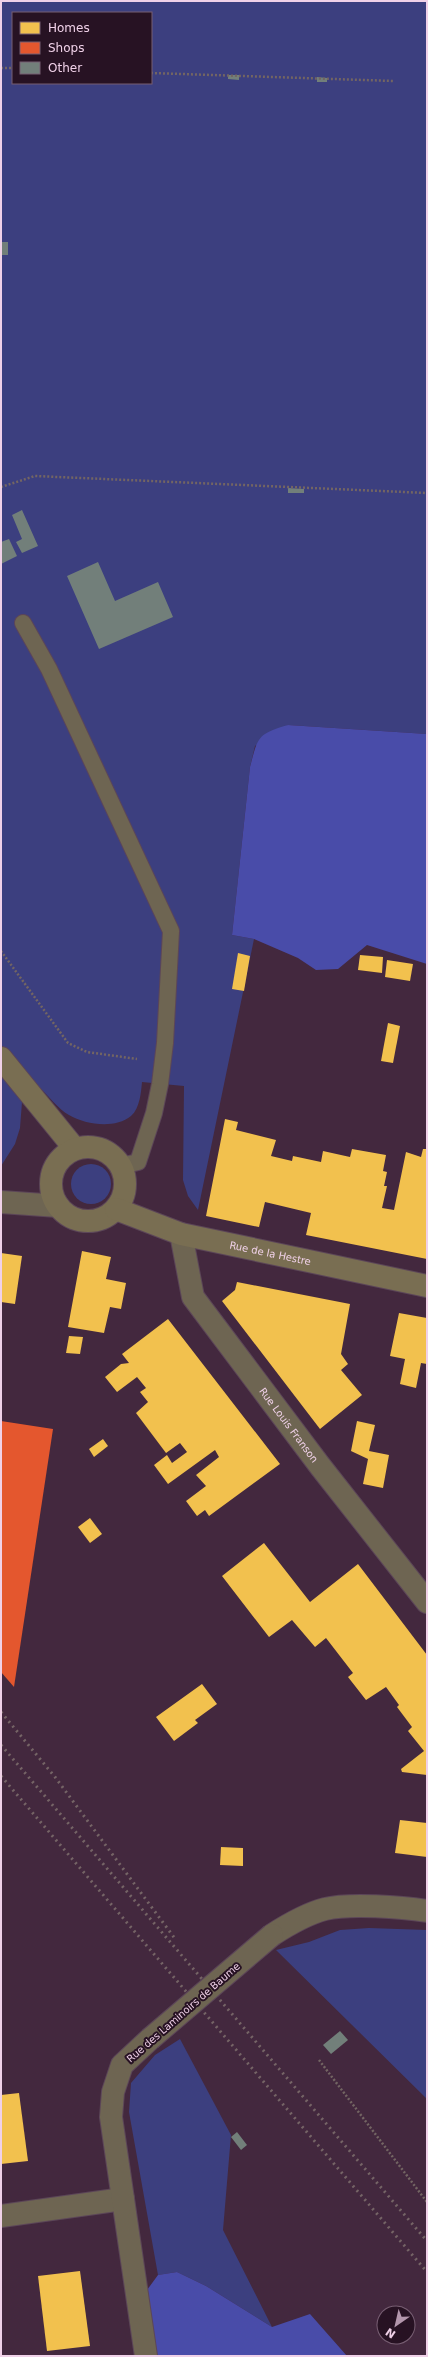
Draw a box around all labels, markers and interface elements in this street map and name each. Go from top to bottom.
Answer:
legend [12,12,152,84]
text: Homes [48,21,90,35]
text: Shops [48,41,84,55]
text: Other [48,61,82,75]
street label: Rue de la Hestre [229,1239,312,1267]
street label: Rue Louis Franson [257,1386,320,1465]
street label: Rue des Laminoirs de Baume [125,1960,242,2064]
north arrow [376,2305,416,2345]
text: N [383,2325,398,2341]

